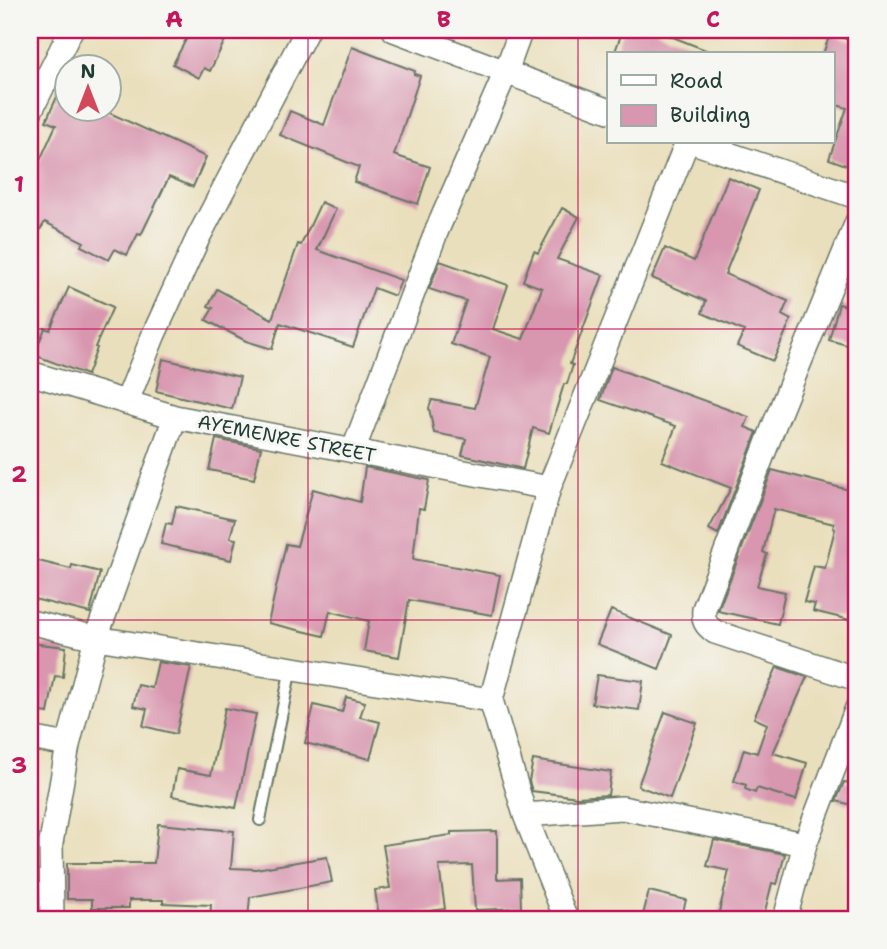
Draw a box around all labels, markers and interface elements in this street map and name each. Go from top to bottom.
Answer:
text: A [165,4,183,34]
text: B [437,4,451,34]
text: C [706,4,720,34]
north arrow [52,52,122,122]
legend [607,52,834,144]
text: N [80,59,96,84]
text: Road [670,67,723,95]
text: Building [670,101,750,129]
text: 1 [14,169,24,199]
street label: AYEMENRE STREET [196,409,378,468]
text: 2 [11,459,27,489]
text: 3 [11,750,27,780]

